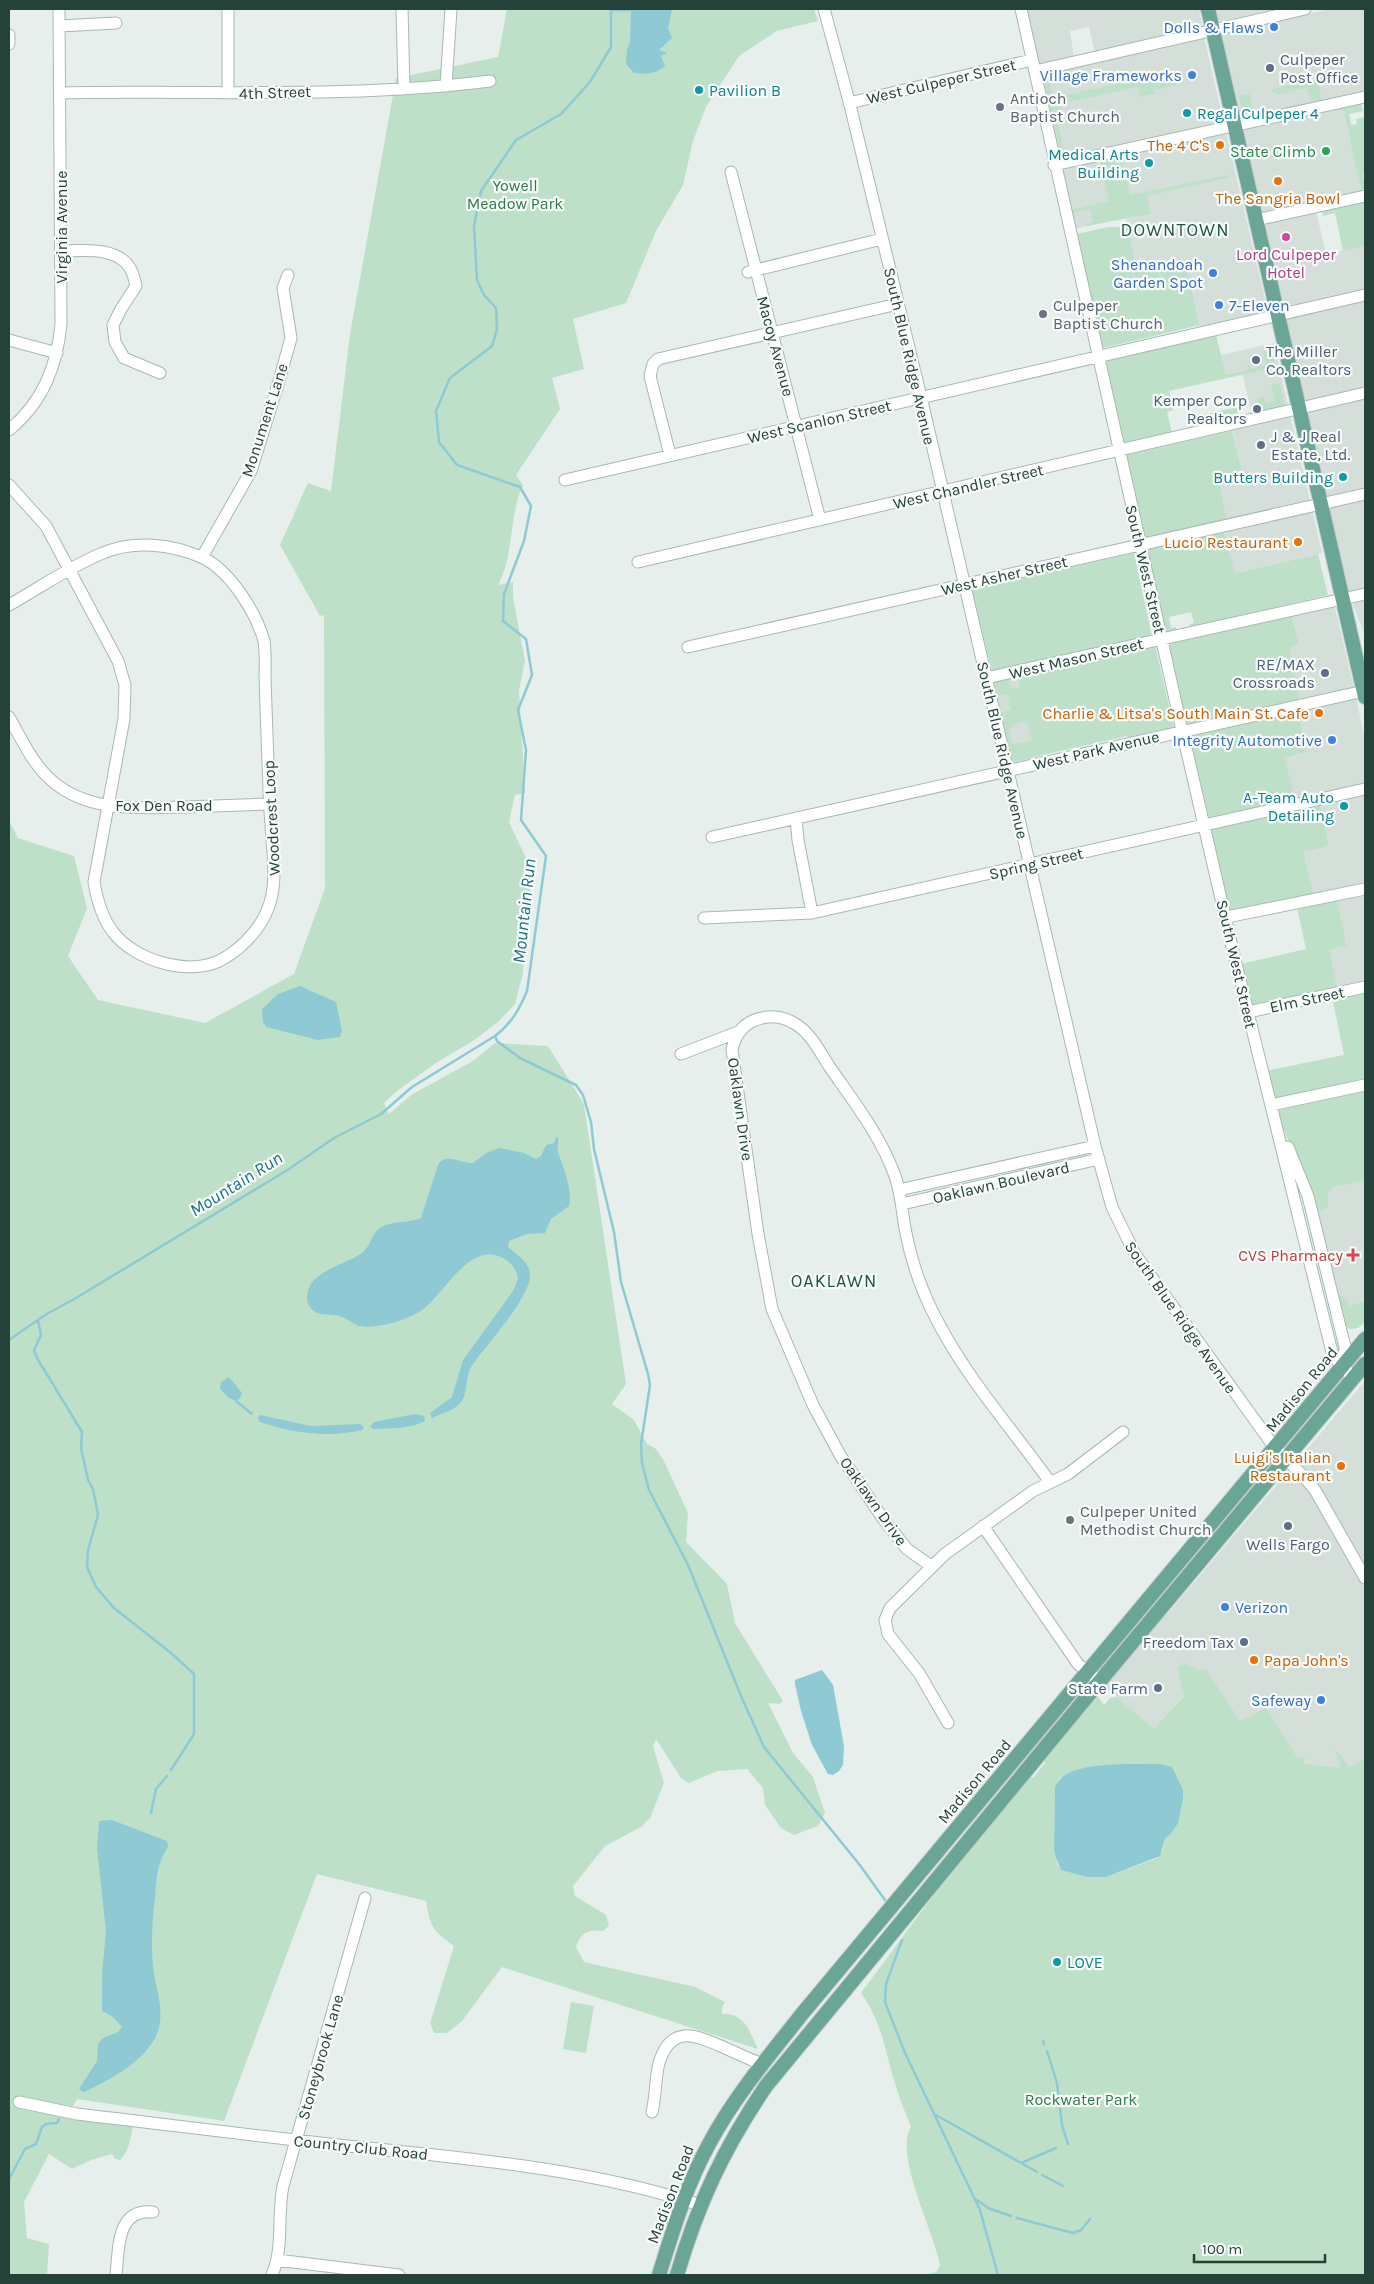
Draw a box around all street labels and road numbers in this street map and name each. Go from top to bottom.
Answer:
street label: West Culpeper Street [865,55,1018,108]
street label: 4th Street [239,82,311,103]
street label: Virginia Avenue [52,171,71,283]
street label: South Blue Ridge Avenue [880,266,939,447]
street label: Macoy Avenue [753,294,798,398]
street label: Monument Lane [237,361,292,479]
street label: West Scanlon Street [745,396,893,447]
street label: West Chandler Street [891,460,1045,513]
street label: South West Street [1121,503,1170,635]
street label: West Asher Street [939,552,1069,599]
street label: West Mason Street [1007,634,1145,683]
street label: South Blue Ridge Avenue [973,660,1032,841]
street label: West Park Avenue [1031,727,1161,774]
street label: Woodcrest Loop [259,760,284,876]
street label: Fox Den Road [115,796,213,815]
street label: Spring Street [987,843,1085,884]
street label: South West Street [1212,898,1261,1030]
street label: Elm Street [1268,982,1346,1017]
street label: Oaklawn Drive [724,1056,757,1162]
street label: Oaklawn Boulevard [931,1158,1071,1207]
street label: South Blue Ridge Avenue [1121,1238,1240,1397]
street label: Madison Road [1261,1343,1342,1436]
street label: Oaklawn Drive [836,1453,911,1549]
street label: Madison Road [934,1735,1015,1827]
street label: Stoneybrook Lane [294,1992,347,2122]
street label: Country Club Road [293,2131,429,2164]
street label: Madison Road [643,2142,698,2246]

